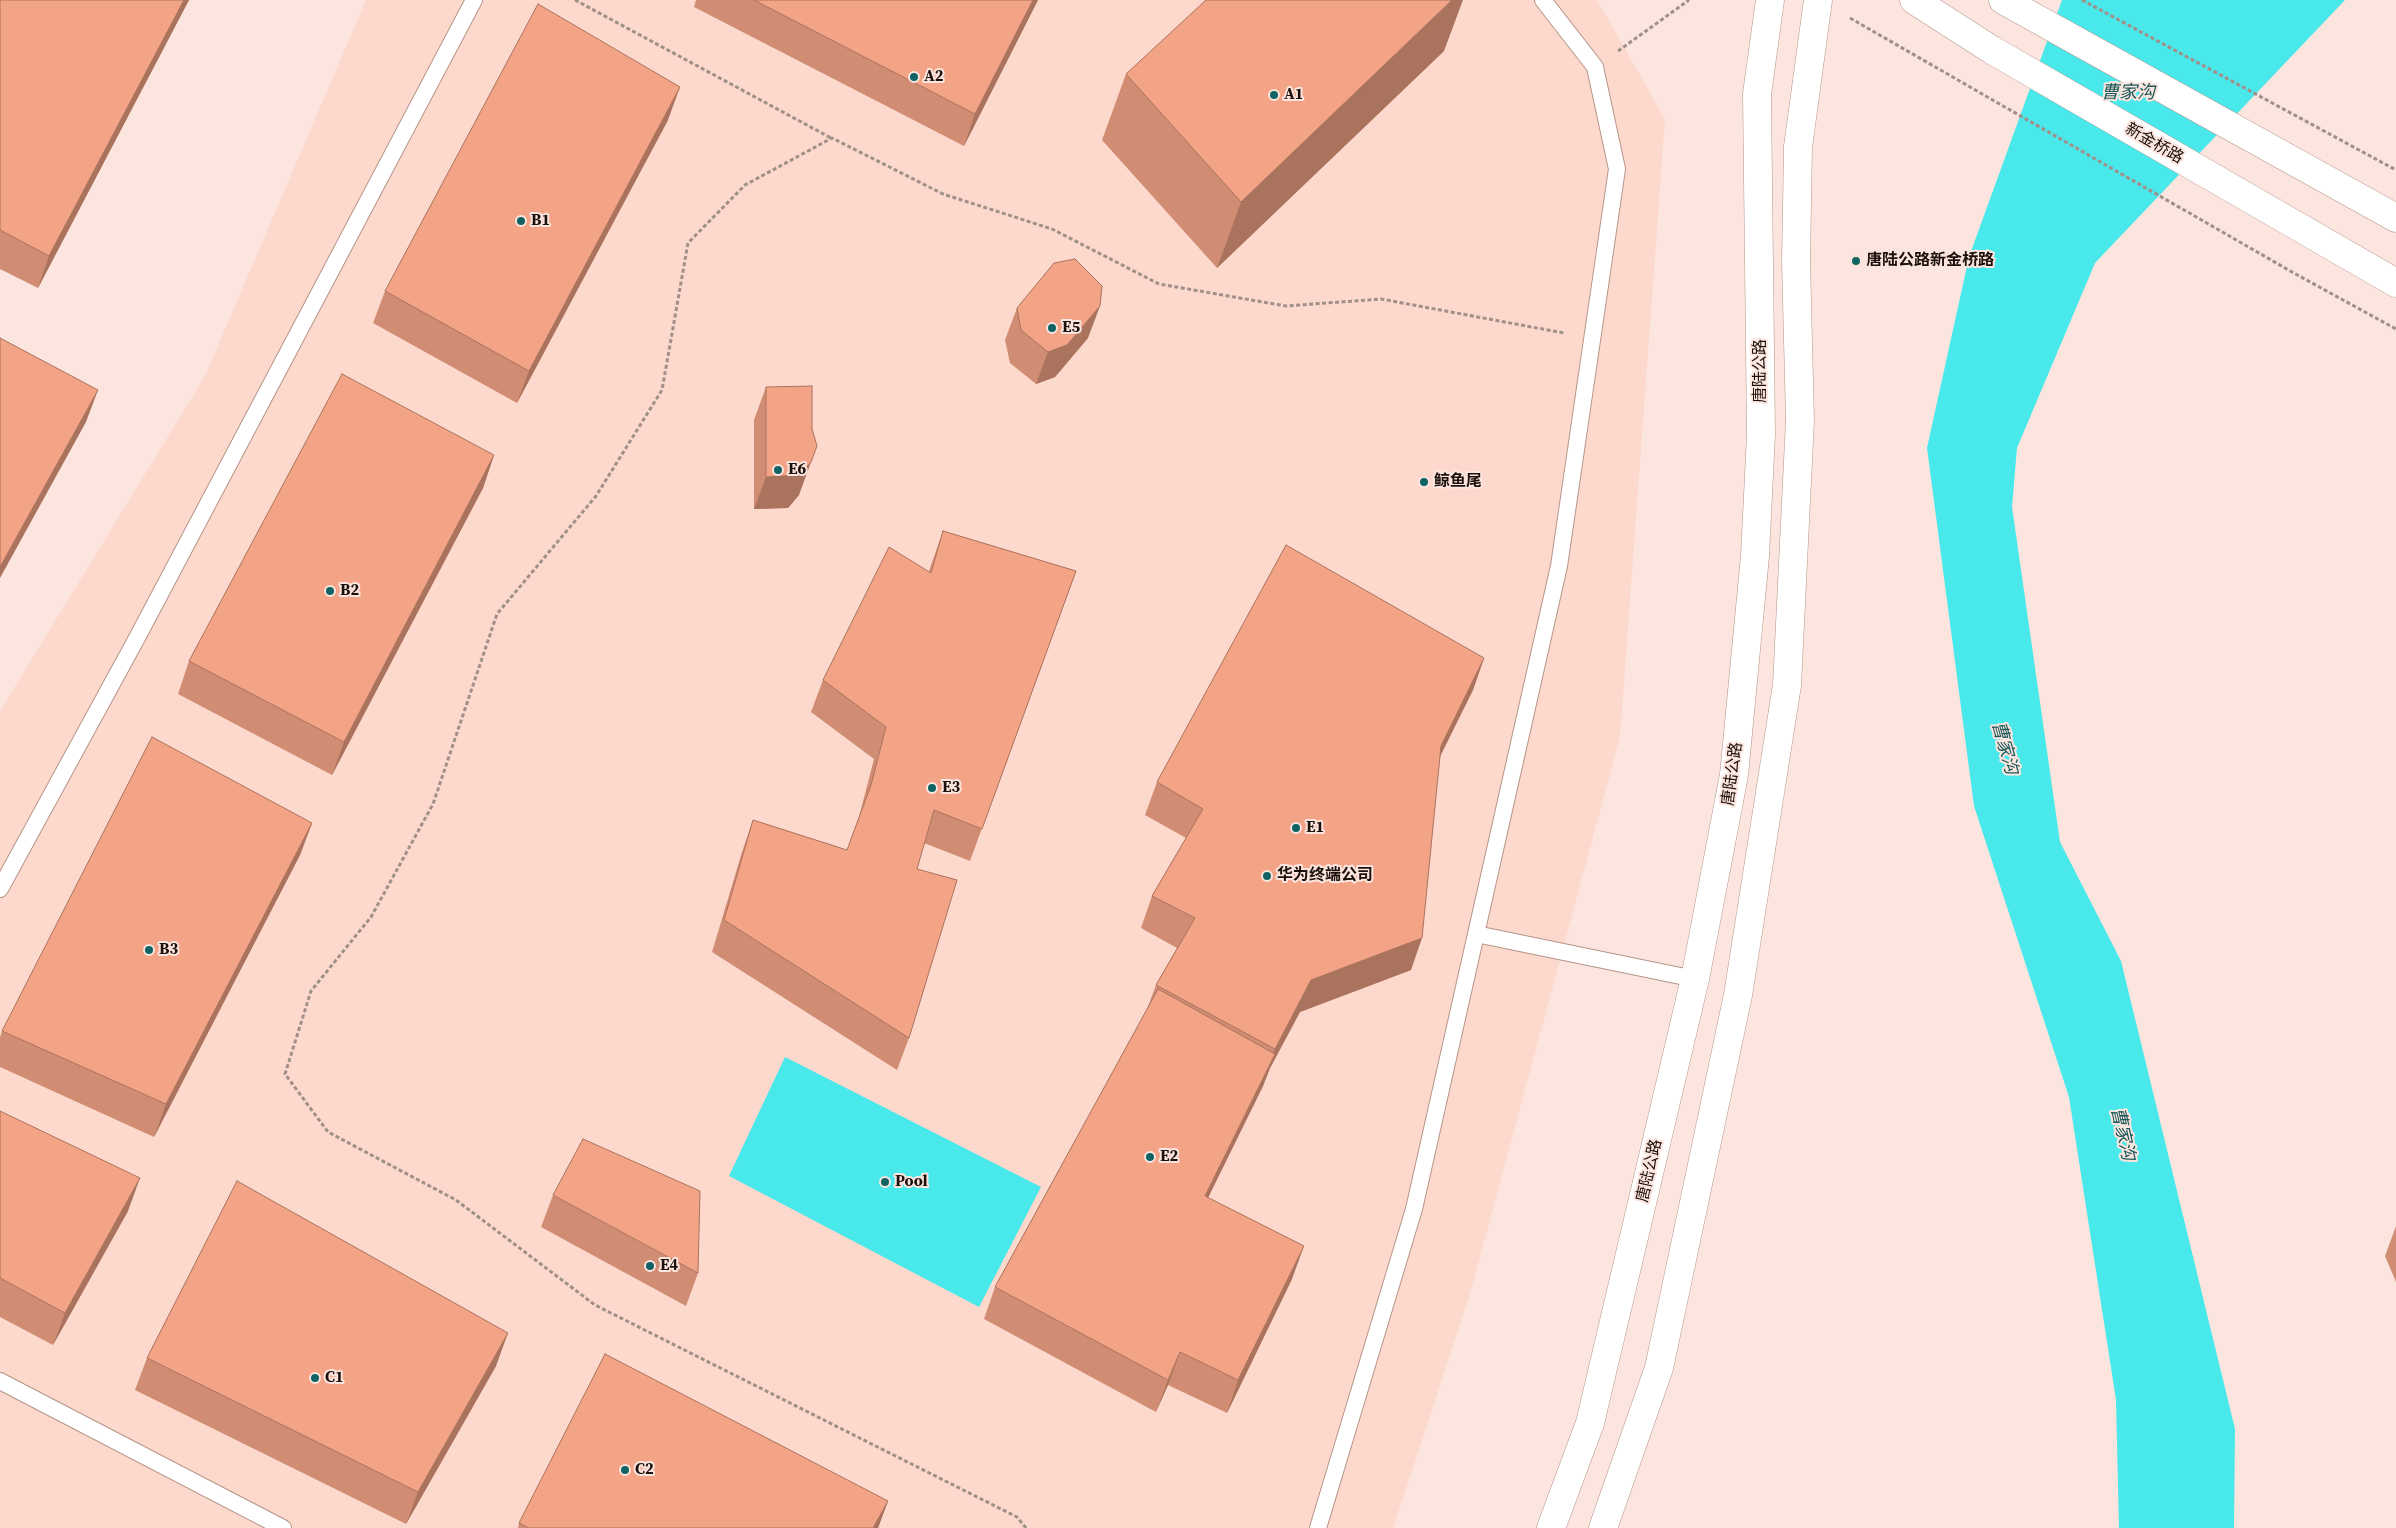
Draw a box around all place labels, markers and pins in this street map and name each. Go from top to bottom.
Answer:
place label: A2 [924,67,943,87]
marker: A2 [908,71,920,83]
place label: A1 [1284,85,1303,105]
marker: A1 [1268,89,1280,101]
place label: B1 [531,211,550,231]
marker: B1 [515,215,527,227]
place label: 唐陆公路新金桥路 [1866,251,1994,271]
marker: 唐陆公路新金桥路 [1850,255,1862,267]
place label: E5 [1062,318,1080,338]
marker: E5 [1046,322,1058,334]
place label: E6 [788,460,806,480]
marker: E6 [772,464,784,476]
place label: 鲸鱼尾 [1434,472,1482,492]
marker: 鲸鱼尾 [1418,476,1430,488]
place label: B2 [340,581,359,601]
marker: B2 [324,585,336,597]
place label: E3 [942,778,960,798]
marker: E3 [926,782,938,794]
place label: E1 [1306,818,1324,838]
marker: E1 [1290,822,1302,834]
place label: 华为终端公司 [1277,866,1373,886]
marker: 华为终端公司 [1261,870,1273,882]
place label: B3 [159,940,178,960]
marker: B3 [143,944,155,956]
place label: E2 [1160,1147,1178,1167]
marker: E2 [1144,1151,1156,1163]
place label: Pool [895,1172,928,1192]
marker: Pool [879,1176,891,1188]
place label: E4 [660,1256,678,1276]
marker: E4 [644,1260,656,1272]
place label: C1 [325,1368,344,1388]
marker: C1 [309,1372,321,1384]
place label: C2 [635,1460,654,1480]
marker: C2 [619,1464,631,1476]

